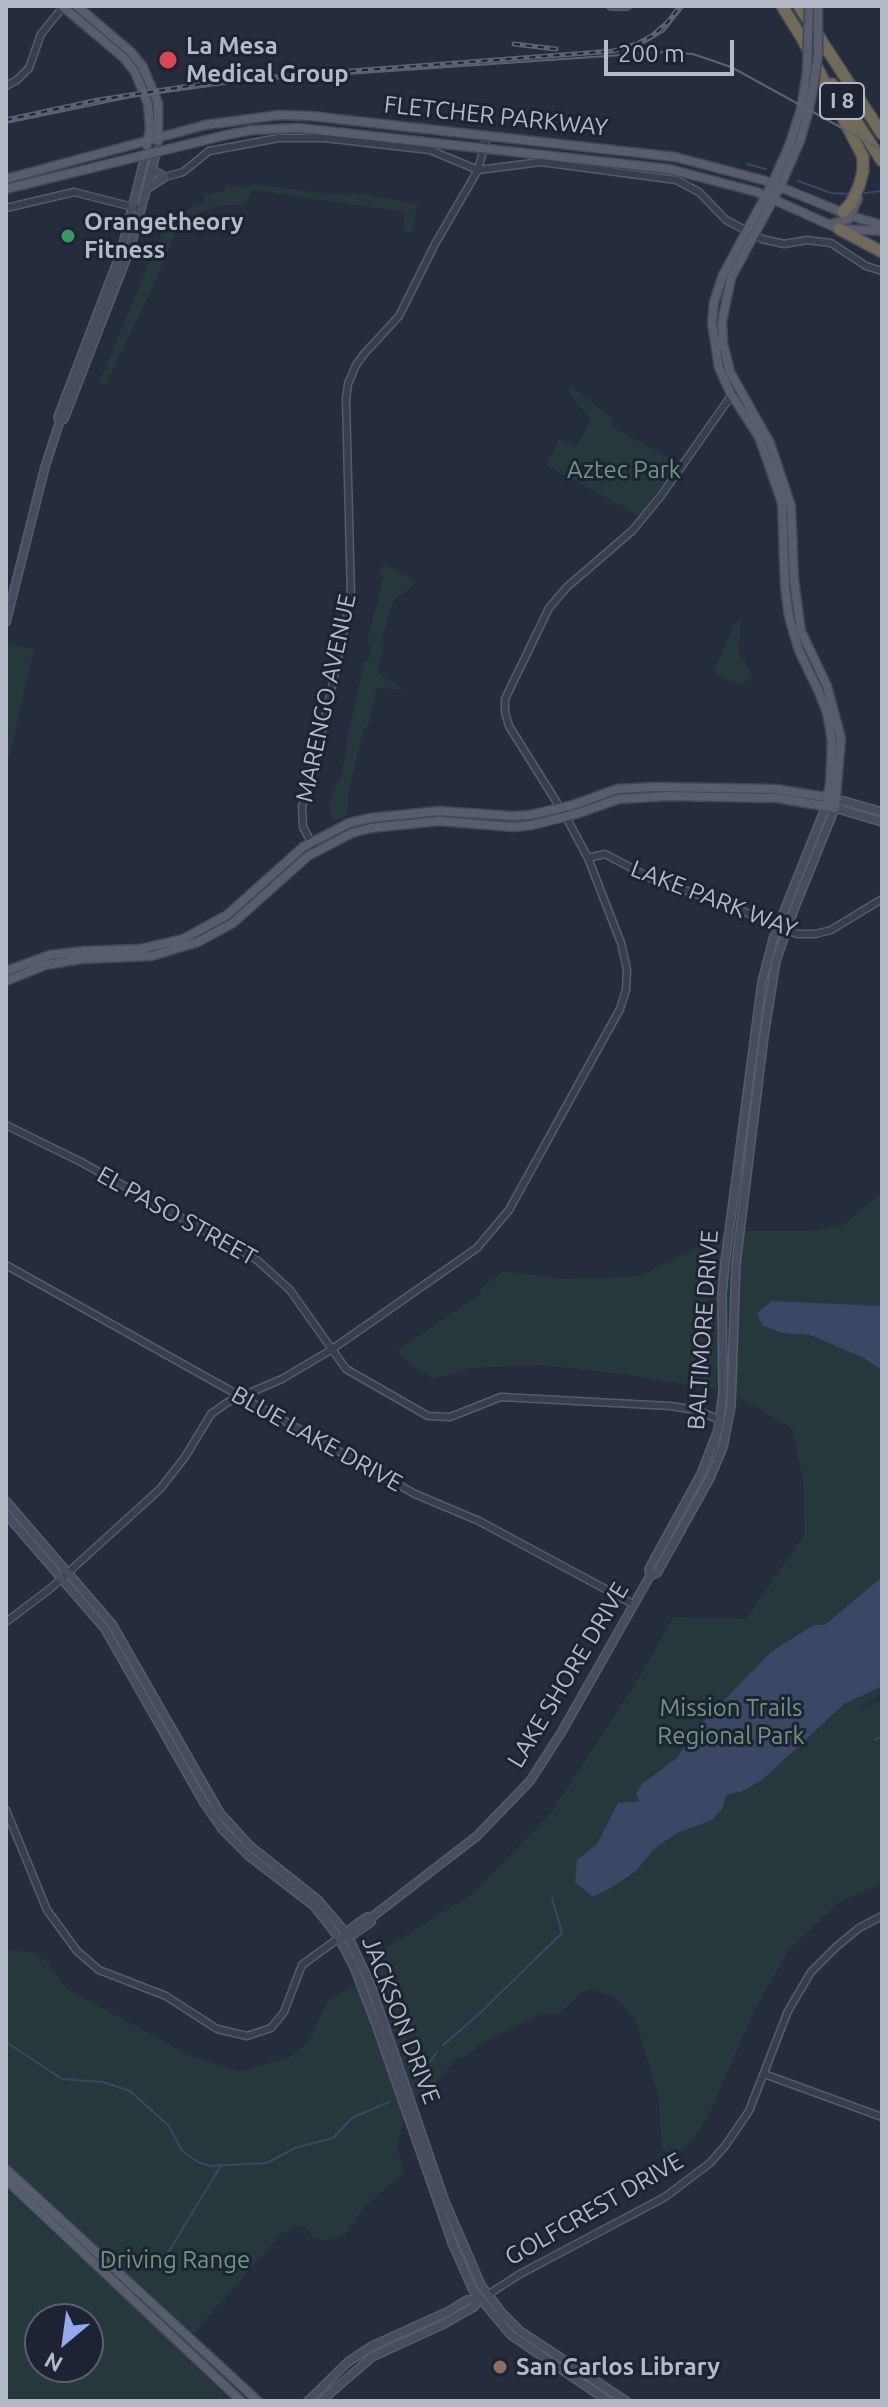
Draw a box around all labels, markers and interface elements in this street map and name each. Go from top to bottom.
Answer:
scale bar [608,24,738,74]
place label: La Mesa Medical Group [186,32,349,88]
text: 200 m [618,40,685,67]
marker: La Mesa Medical Group [157,49,179,71]
road number: I 8 [820,83,864,119]
street label: FLETCHER PARKWAY [383,90,609,142]
place label: Orangetheory Fitness [84,208,244,264]
marker: Orangetheory Fitness [59,227,77,245]
park label: Aztec Park [567,456,681,484]
street label: MARENGO AVENUE [290,591,362,805]
street label: LAKE PARK WAY [627,854,801,944]
street label: EL PASO STREET [92,1160,262,1272]
street label: BALTIMORE DRIVE [682,1229,724,1431]
street label: BLUE LAKE DRIVE [226,1380,408,1498]
street label: LAKE SHORE DRIVE [501,1577,635,1773]
park label: Mission Trails Regional Park [657,1694,805,1750]
street label: JACKSON DRIVE [356,1932,446,2108]
street label: GOLFCREST DRIVE [500,2146,688,2272]
park label: Driving Range [100,2246,250,2274]
north arrow [24,2303,104,2383]
text: N [40,2348,66,2378]
place label: San Carlos Library [516,2353,720,2381]
marker: San Carlos Library [491,2358,509,2376]

